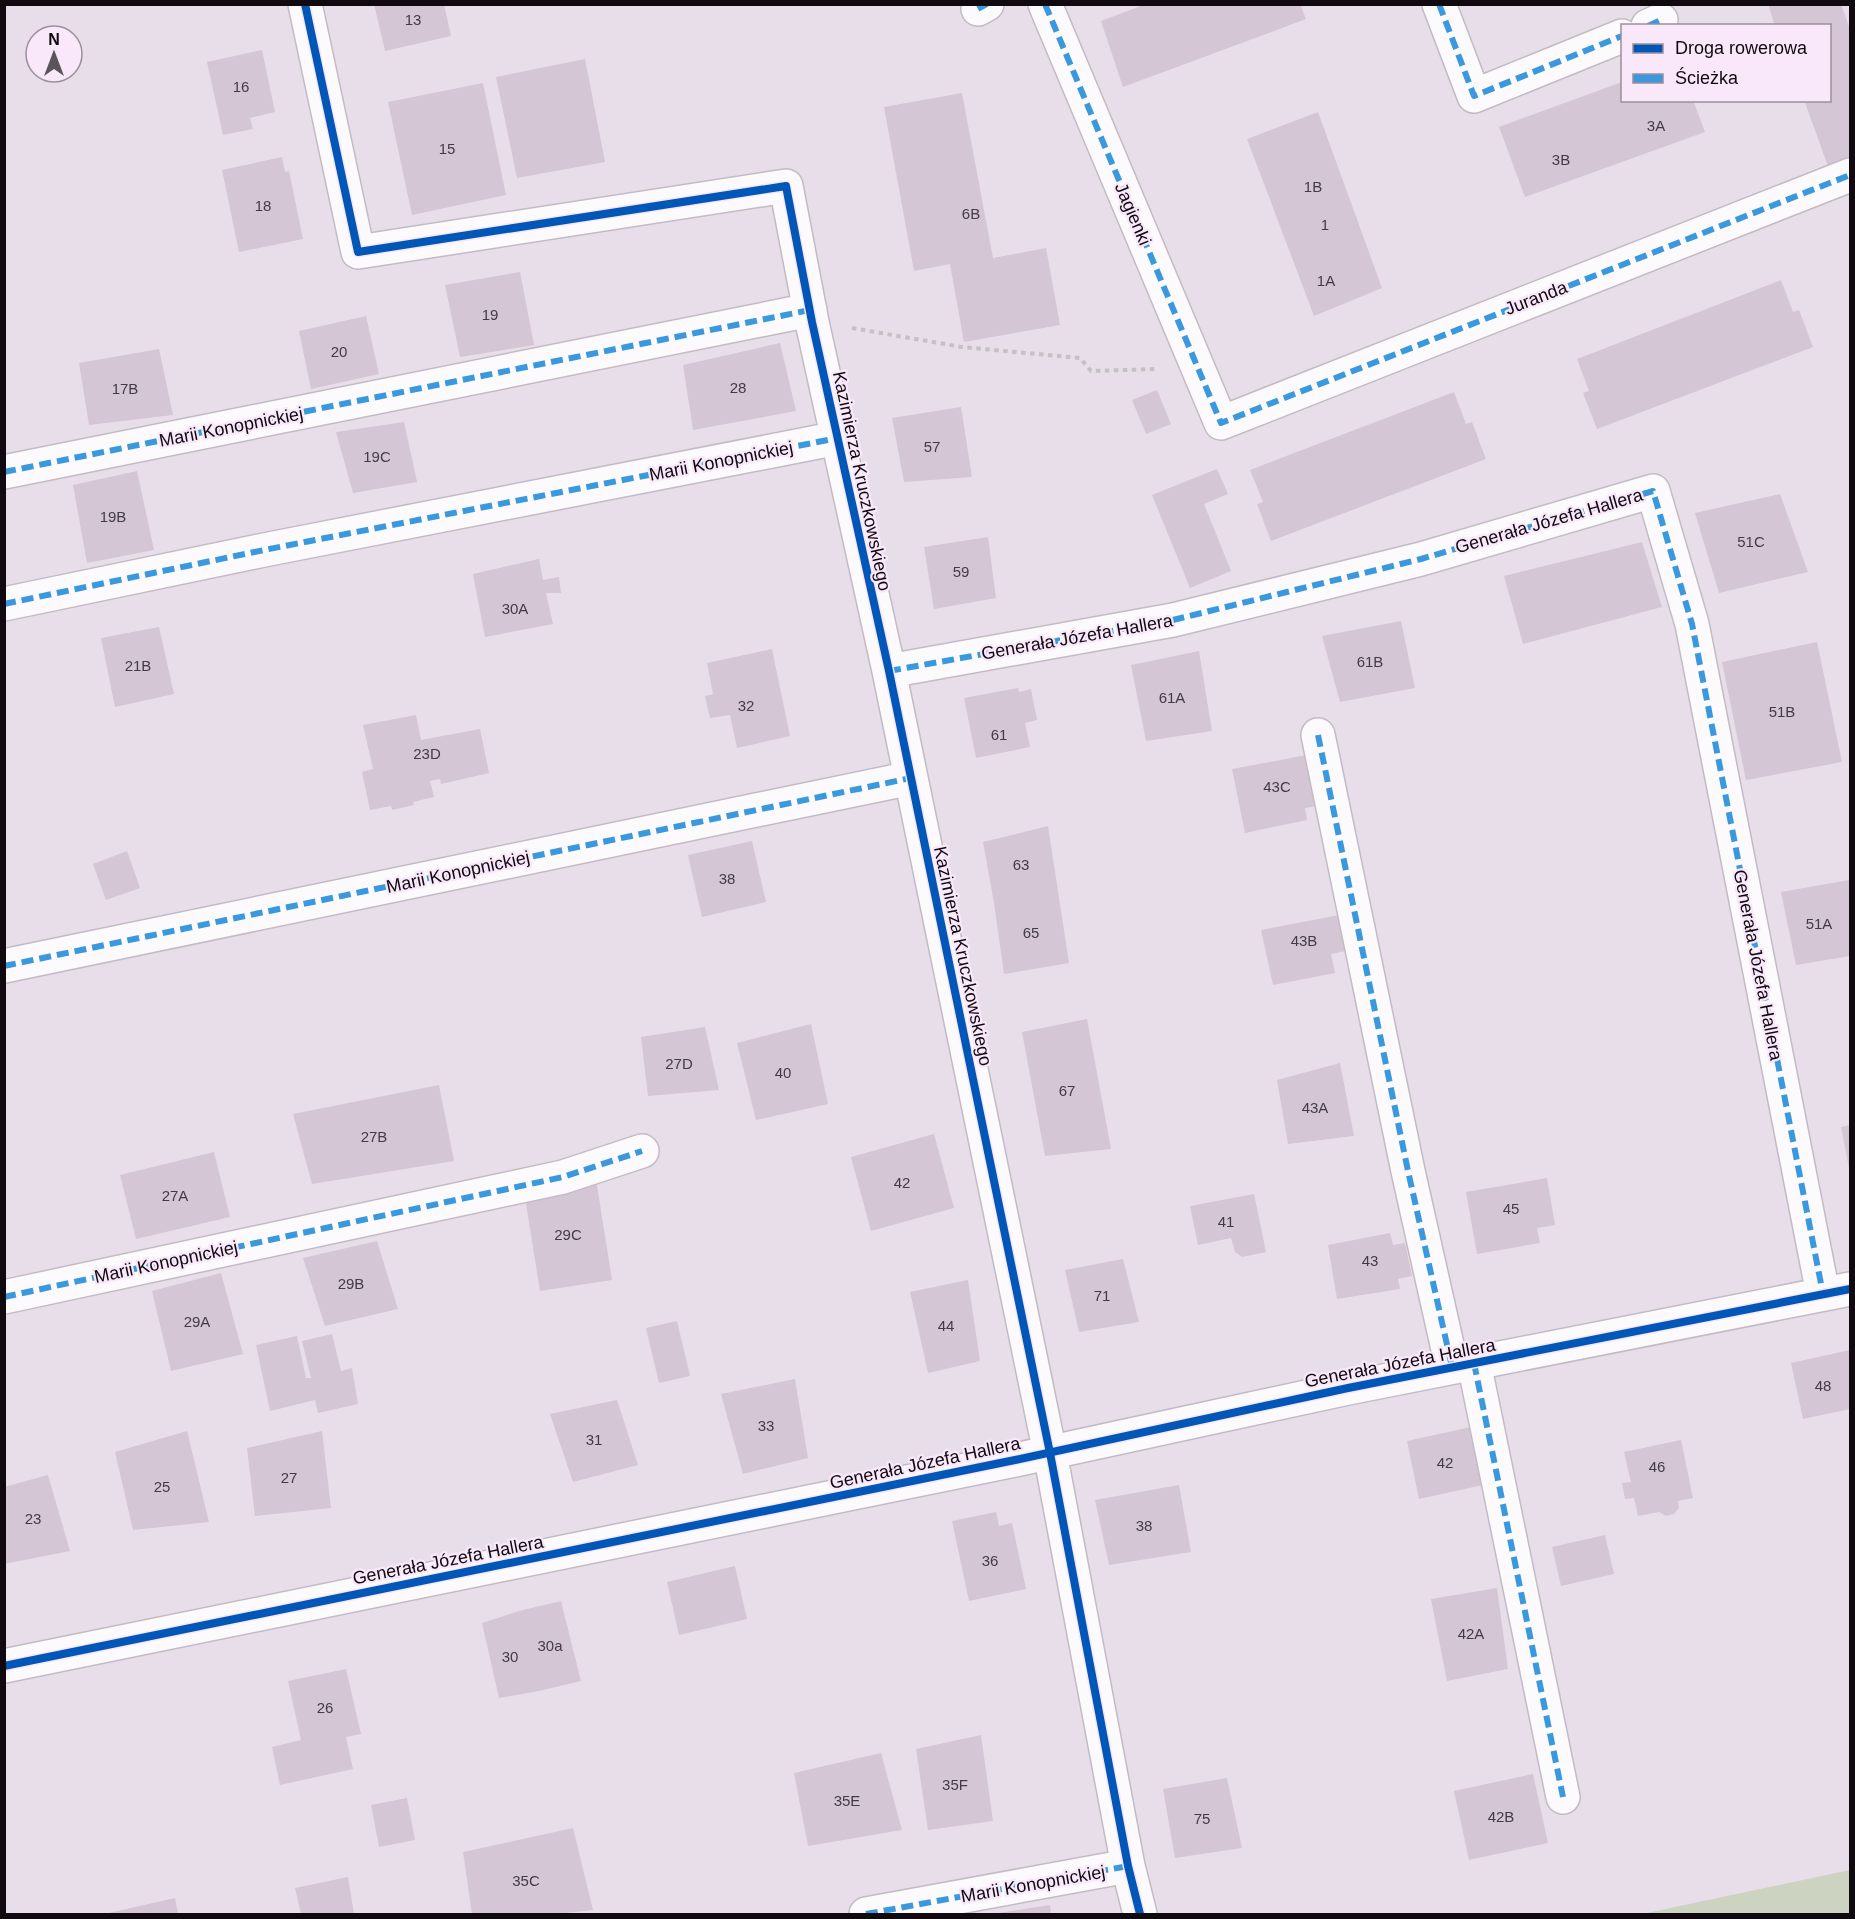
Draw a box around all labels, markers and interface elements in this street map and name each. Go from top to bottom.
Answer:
house number: 13 [405,11,421,28]
north arrow [24,24,84,84]
legend [1621,24,1831,102]
text: N [48,31,60,48]
text: Droga rowerowa [1675,38,1808,58]
text: Ścieżka [1675,67,1739,88]
house number: 16 [233,78,249,95]
house number: 3A [1647,117,1665,134]
house number: 15 [439,140,455,157]
house number: 3B [1552,151,1570,168]
house number: 1B [1304,178,1322,195]
street label: Jagienki [1111,180,1155,248]
house number: 18 [255,197,271,214]
house number: 6B [962,205,980,222]
house number: 1 [1321,216,1329,233]
house number: 1A [1317,272,1335,289]
street label: Juranda [1502,277,1571,319]
house number: 19 [482,306,498,323]
house number: 20 [331,343,347,360]
street label: Kazimierza Kruczkowskiego [829,369,895,593]
house number: 28 [730,379,746,396]
house number: 17B [112,380,138,397]
street label: Marii Konopnickiej [157,403,305,451]
street label: Marii Konopnickiej [647,437,795,485]
house number: 57 [924,438,940,455]
house number: 19C [363,448,391,465]
street label: Generała Józefa Hallera [1453,484,1646,557]
house number: 19B [100,508,126,525]
house number: 51C [1737,533,1765,550]
house number: 59 [953,563,969,580]
house number: 30A [502,600,528,617]
street label: Generała Józefa Hallera [980,610,1175,664]
house number: 61B [1357,653,1383,670]
house number: 21B [125,657,151,674]
house number: 61A [1159,689,1185,706]
house number: 32 [738,697,754,714]
house number: 51B [1769,703,1795,720]
house number: 61 [991,726,1007,743]
house number: 23D [413,745,441,762]
house number: 43C [1263,778,1291,795]
street label: Kazimierza Kruczkowskiego [930,844,996,1068]
street label: Marii Konopnickiej [384,847,532,897]
house number: 63 [1013,856,1029,873]
street label: Generała Józefa Hallera [1730,868,1787,1063]
house number: 38 [719,870,735,887]
house number: 51A [1806,915,1832,932]
house number: 65 [1023,924,1039,941]
house number: 43B [1291,932,1317,949]
house number: 27D [665,1055,693,1072]
house number: 40 [775,1064,791,1081]
house number: 67 [1059,1082,1075,1099]
house number: 43A [1302,1099,1328,1116]
house number: 27B [361,1128,387,1145]
house number: 42 [894,1174,910,1191]
house number: 27A [162,1187,188,1204]
house number: 45 [1503,1200,1519,1217]
house number: 41 [1218,1213,1234,1230]
house number: 29C [554,1226,582,1243]
street label: Marii Konopnickiej [92,1237,240,1287]
house number: 43 [1362,1252,1378,1269]
house number: 29B [338,1275,364,1292]
house number: 71 [1094,1287,1110,1304]
house number: 29A [184,1313,210,1330]
house number: 44 [938,1317,954,1334]
street label: Generała Józefa Hallera [1303,1334,1498,1391]
house number: 48 [1815,1377,1831,1394]
house number: 33 [758,1417,774,1434]
house number: 31 [586,1431,602,1448]
street label: Generała Józefa Hallera [828,1433,1023,1493]
house number: 42 [1437,1454,1453,1471]
house number: 46 [1649,1458,1665,1475]
house number: 27 [281,1469,297,1486]
house number: 25 [154,1478,170,1495]
house number: 23 [25,1510,41,1527]
house number: 38 [1136,1517,1152,1534]
street label: Generała Józefa Hallera [351,1531,546,1588]
house number: 36 [982,1552,998,1569]
house number: 42A [1458,1625,1484,1642]
house number: 30a [537,1637,563,1654]
house number: 30 [502,1648,518,1665]
house number: 26 [317,1699,333,1716]
house number: 35F [942,1776,968,1793]
house number: 35E [834,1792,860,1809]
house number: 42B [1488,1808,1514,1825]
house number: 75 [1194,1810,1210,1827]
street label: Marii Konopnickiej [959,1861,1107,1907]
house number: 35C [512,1872,540,1889]

